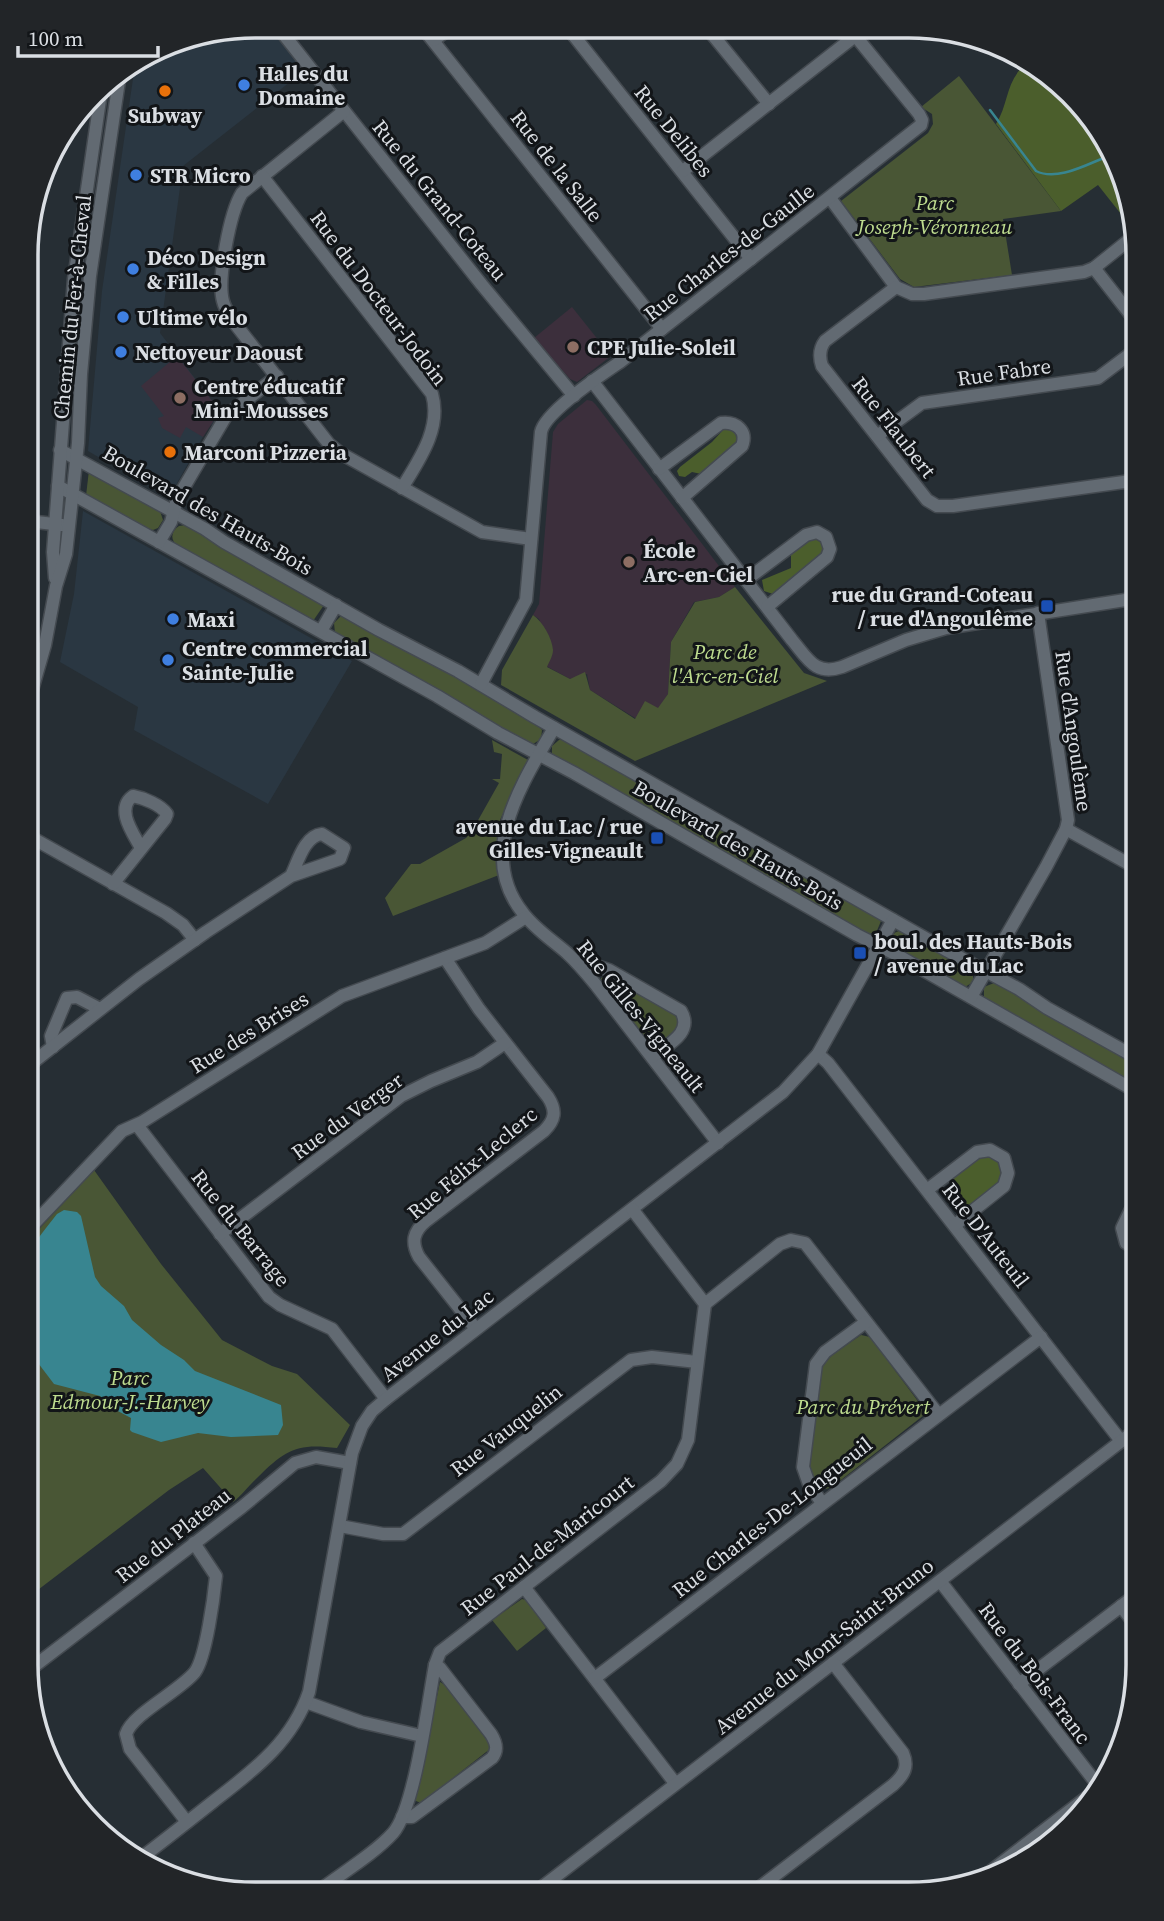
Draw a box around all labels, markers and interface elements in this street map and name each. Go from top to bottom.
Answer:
scale bar [18,14,158,58]
text: 100 m [28,24,83,53]
place label: Halles du Domaine [258,59,349,112]
marker: Halles du Domaine [236,77,252,93]
street label: Rue Delibes [628,79,720,183]
marker: Subway [157,83,173,99]
place label: Subway [128,101,203,130]
street label: Rue de la Salle [504,104,610,228]
street label: Rue du Grand-Coteau [366,113,514,287]
place label: STR Micro [150,161,251,190]
marker: STR Micro [128,167,144,183]
street label: Rue Charles-de-Gaulle [638,176,820,328]
park label: Parc Joseph-Véronneau [855,188,1012,241]
street label: Chemin du Fer-à-Cheval [46,193,98,421]
street label: Rue du Docteur-Jodoin [304,205,455,392]
place label: Déco Design & Filles [147,243,266,296]
marker: Déco Design & Filles [125,261,141,277]
place label: Ultime vélo [137,303,248,332]
marker: Ultime vélo [115,309,131,325]
place label: CPE Julie-Soleil [587,333,736,362]
place label: Nettoyeur Daoust [135,338,303,367]
marker: CPE Julie-Soleil [565,339,581,355]
marker: Nettoyeur Daoust [113,344,129,360]
street label: Rue Fabre [955,351,1053,393]
street label: Rue Flaubert [845,370,943,484]
place label: Centre éducatif Mini-Mousses [194,372,345,425]
marker: Centre éducatif Mini-Mousses [172,390,188,406]
street label: Boulevard des Hauts-Bois [98,438,318,582]
place label: Marconi Pizzeria [184,438,348,467]
marker: Marconi Pizzeria [162,444,178,460]
place label: École Arc-en-Ciel [643,536,753,589]
marker: École Arc-en-Ciel [621,554,637,570]
place label: rue du Grand-Coteau / rue d'Angoulême [831,580,1033,633]
marker: rue du Grand-Coteau / rue d'Angoulême [1039,598,1055,614]
place label: Maxi [187,605,235,634]
marker: Maxi [165,611,181,627]
place label: Centre commercial Sainte-Julie [182,634,368,687]
park label: Parc de l'Arc-en-Ciel [672,637,778,690]
street label: Rue d'Angoulème [1048,649,1100,813]
marker: Centre commercial Sainte-Julie [160,652,176,668]
street label: Boulevard des Hauts-Bois [628,773,848,917]
place label: avenue du Lac / rue Gilles-Vigneault [456,812,643,865]
marker: avenue du Lac / rue Gilles-Vigneault [649,830,665,846]
place label: boul. des Hauts-Bois / avenue du Lac [874,927,1072,980]
street label: Rue Gilles-Vigneault [570,934,712,1099]
marker: boul. des Hauts-Bois / avenue du Lac [852,945,868,961]
street label: Rue des Brises [184,984,314,1080]
street label: Rue du Verger [285,1066,409,1166]
street label: Rue Félix-Leclerc [401,1100,543,1226]
street label: Rue du Barrage [185,1163,297,1293]
street label: Rue D'Auteuil [936,1176,1036,1294]
street label: Avenue du Lac [374,1282,500,1388]
park label: Parc Edmour-J.-Harvey [50,1363,210,1416]
street label: Rue Vauquelin [444,1377,568,1483]
park label: Parc du Prévert [795,1392,931,1421]
street label: Rue Charles-De-Longueuil [666,1430,878,1604]
street label: Rue Paul-de-Maricourt [454,1468,640,1622]
street label: Rue du Plateau [109,1481,237,1589]
street label: Avenue du Mont-Saint-Bruno [708,1551,940,1741]
street label: Rue du Bois-Franc [972,1596,1098,1750]

